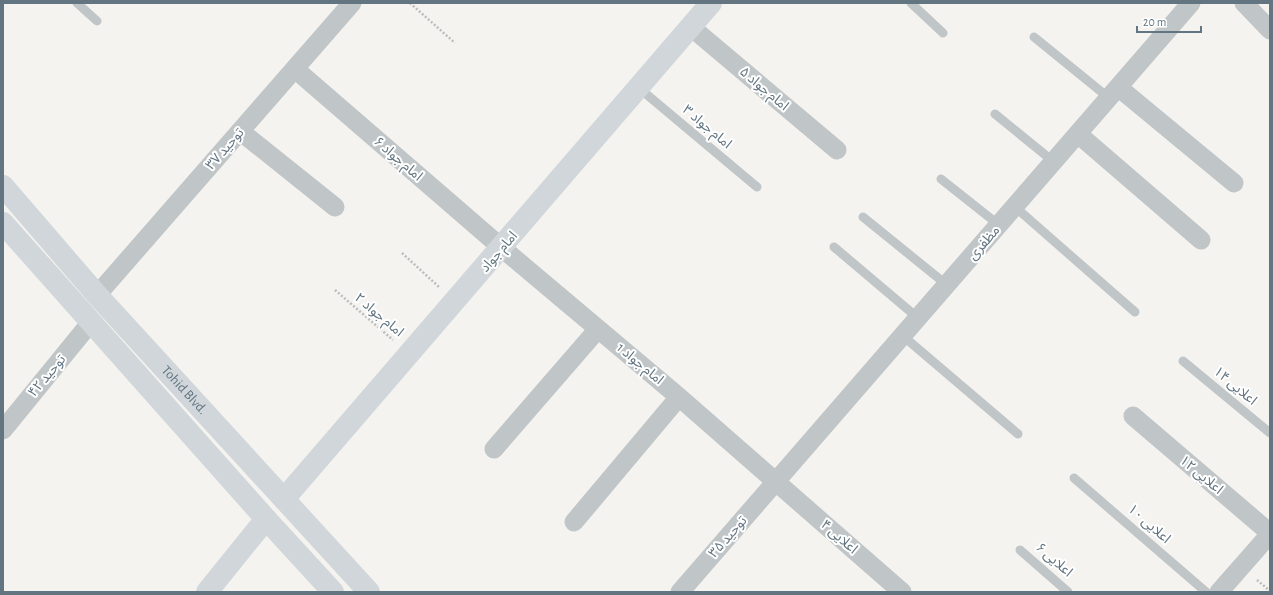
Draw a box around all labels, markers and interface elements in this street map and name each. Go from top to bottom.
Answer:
scale bar [1137,8,1201,34]
text: 20 m [1143,16,1166,28]
street label: امام جواد ۵ [735,65,791,116]
street label: امام جواد ۳ [678,103,734,154]
street label: توحید ۳۷ [203,126,247,173]
street label: امام جواد ۶ [369,134,425,186]
street label: مظفری [965,223,1003,263]
street label: امام جواد [478,229,523,277]
street label: امام جواد ۲ [350,291,406,342]
street label: امام جواد 1 [612,341,666,390]
street label: توحید ۴۲ [26,352,69,400]
street label: Tohid Blvd. [159,363,210,417]
street label: اعلایی ۱۴ [1210,364,1259,409]
street label: اعلایی ۱۲ [1176,453,1225,498]
street label: اعلایی ۱۰ [1124,502,1173,547]
street label: توحید ۳۵ [706,514,750,561]
street label: اعلایی ۴ [817,517,860,557]
street label: اعلایی ۶ [1032,540,1075,580]

